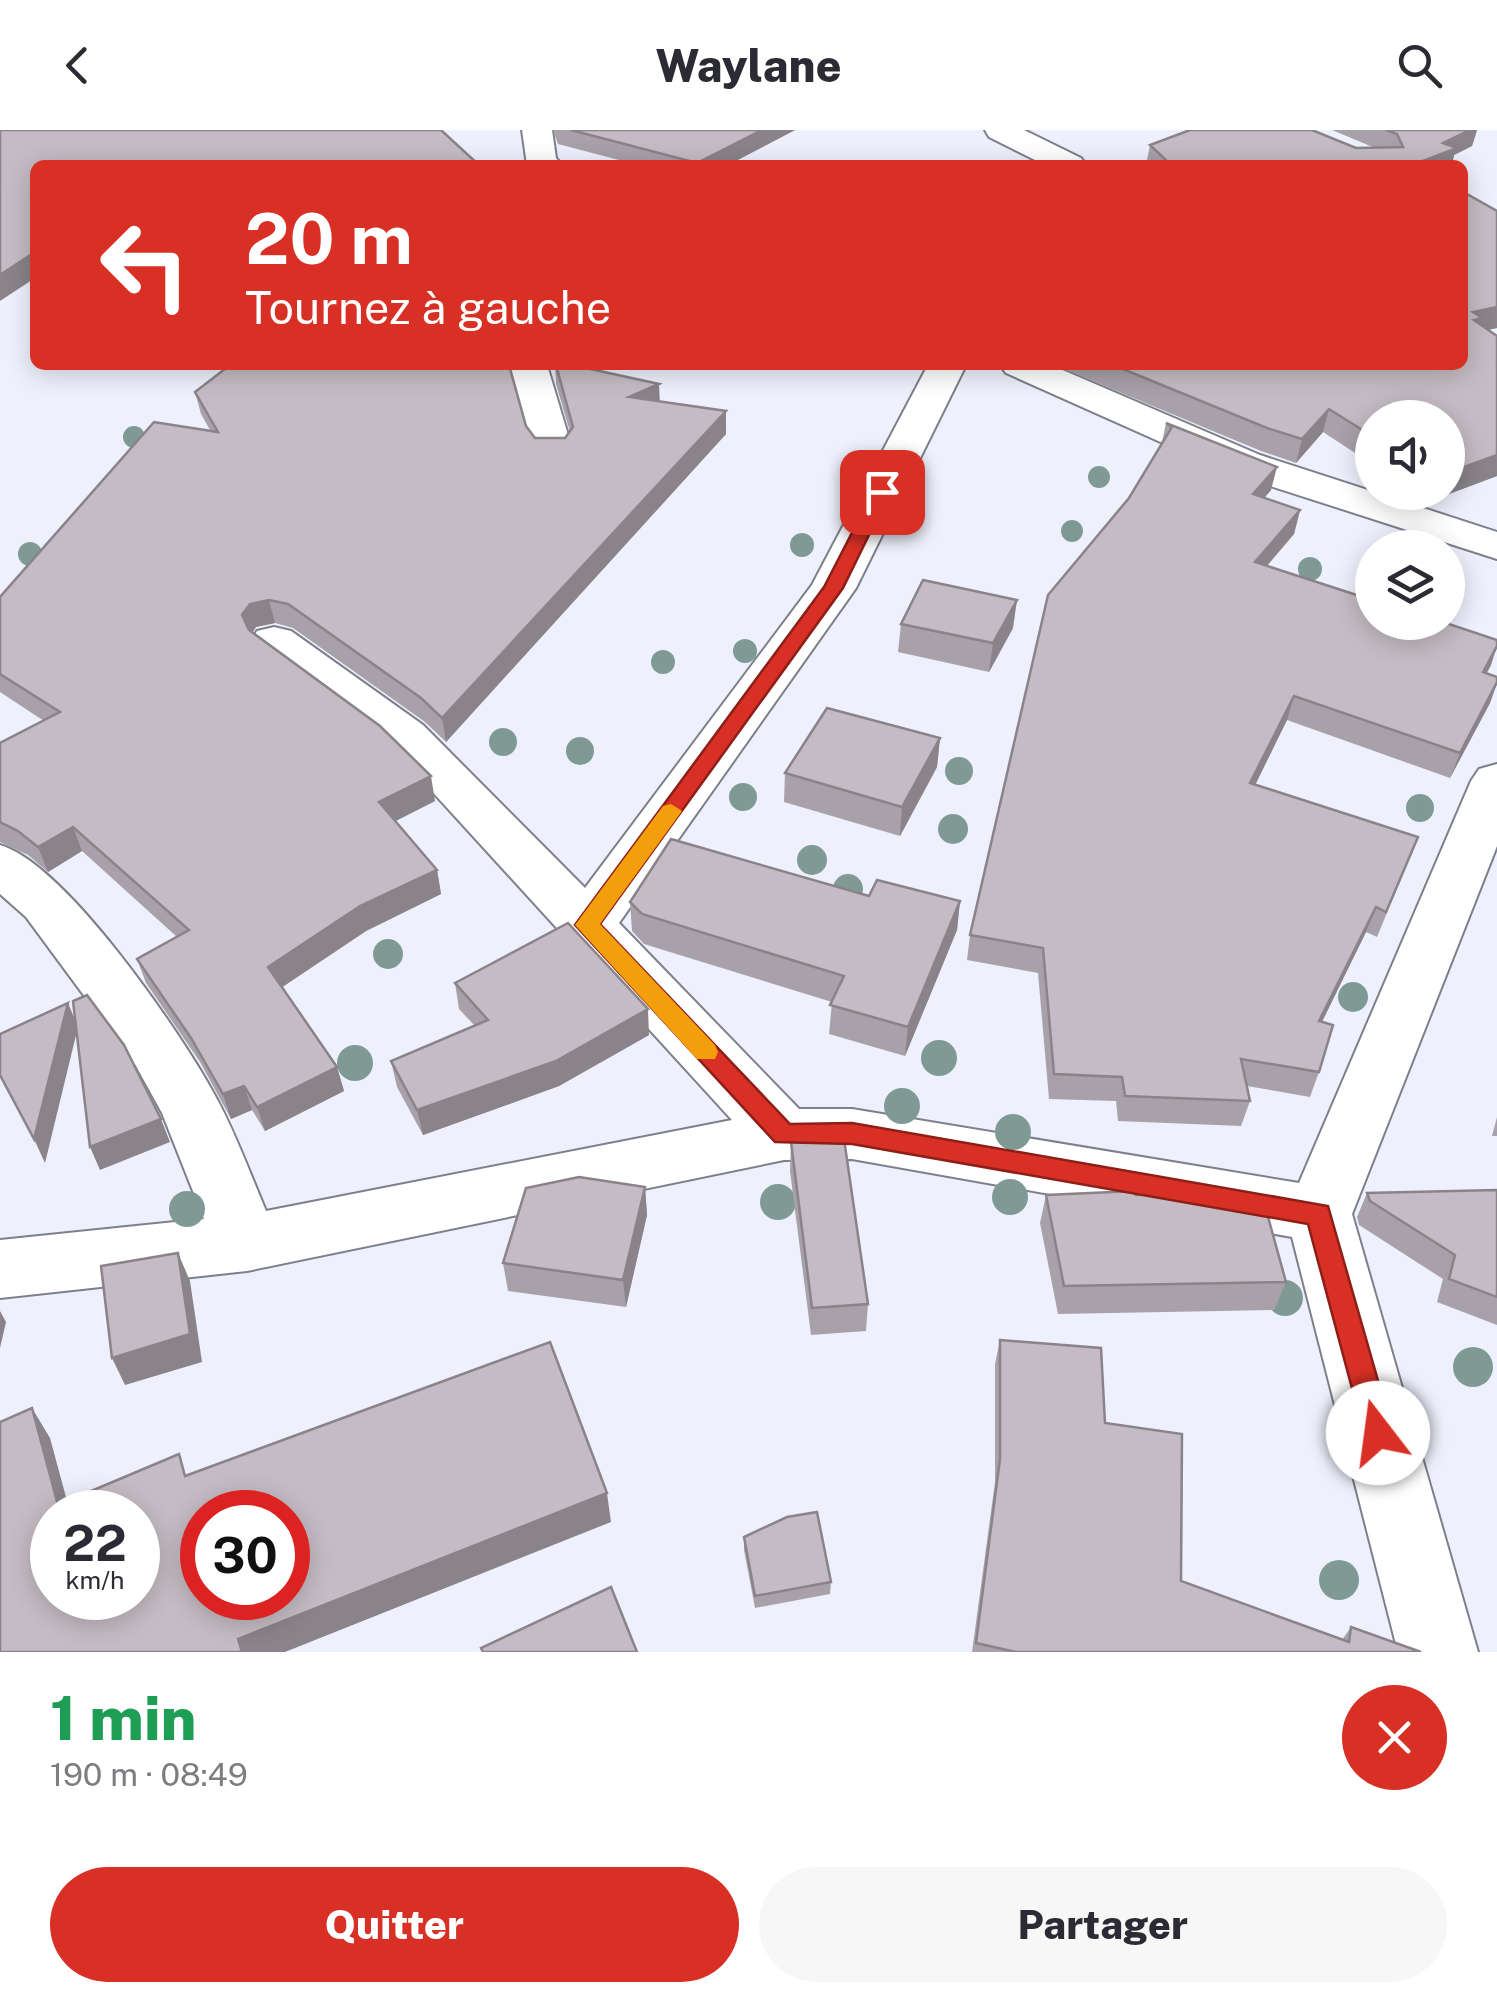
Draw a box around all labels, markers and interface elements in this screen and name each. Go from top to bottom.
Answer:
icon: back [50,38,105,93]
icon: search [1392,38,1447,93]
text: Waylane [655,39,842,92]
text: 20 m [245,197,413,280]
icon: left [80,200,210,330]
text: Tournez à gauche [245,281,611,334]
map controls [1355,400,1465,640]
button: sound [1355,400,1465,510]
pin [840,450,925,535]
icon: arrive [855,465,910,520]
button: layers [1355,530,1465,640]
position arrow [1326,1381,1430,1485]
speed limit sign: 30 [180,1490,310,1620]
text: 22 [63,1513,127,1572]
text: km/h [66,1565,124,1595]
text: 1 min [50,1683,197,1754]
button: close [1342,1685,1447,1790]
text: 190 m · 08:49 [50,1756,248,1793]
button: Quitter [50,1867,739,1982]
button: Partager [759,1867,1447,1982]

